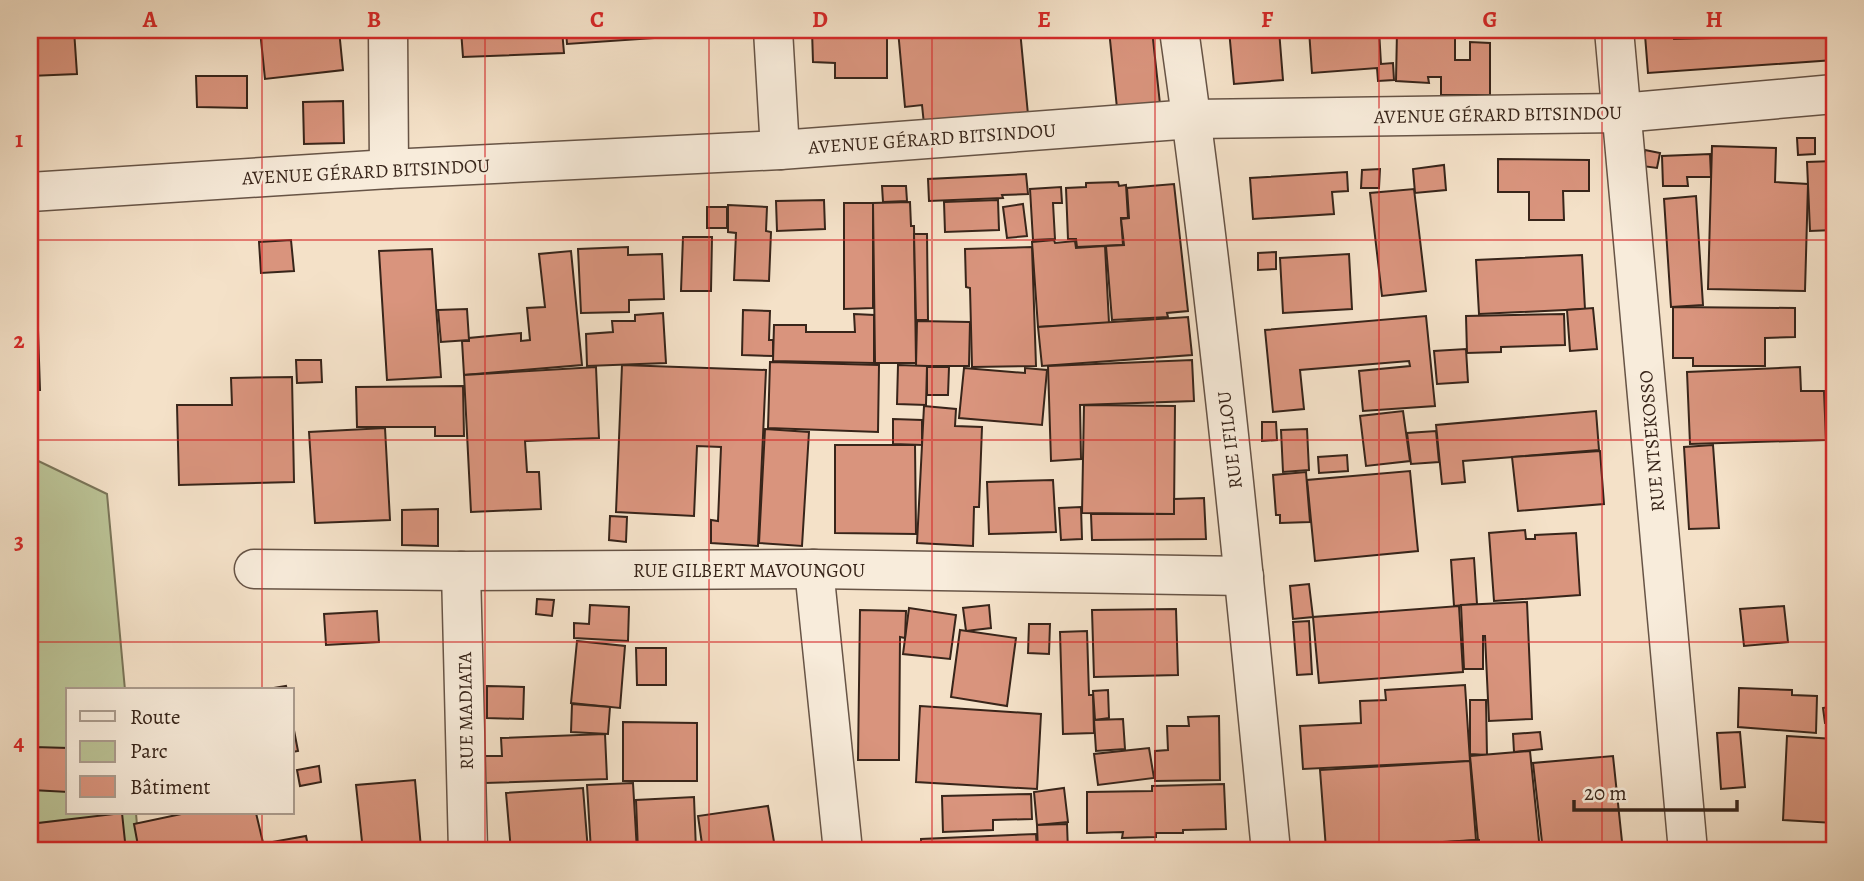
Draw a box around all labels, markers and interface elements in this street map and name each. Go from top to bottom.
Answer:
text: A [142,4,158,35]
text: B [367,4,381,35]
text: C [590,4,604,35]
text: D [812,4,828,35]
text: E [1037,4,1051,35]
text: F [1261,4,1274,35]
text: G [1482,4,1498,35]
text: H [1705,4,1723,35]
street label: AVENUE GÉRARD BITSINDOU [1373,100,1622,130]
street label: AVENUE GÉRARD BITSINDOU [806,117,1057,161]
text: 1 [15,124,23,155]
street label: AVENUE GÉRARD BITSINDOU [240,153,491,192]
text: 2 [13,325,25,356]
street label: RUE NTSEKOSSO [1633,369,1671,513]
street label: RUE IFILOU [1211,389,1249,490]
text: 3 [14,526,24,557]
street label: RUE GILBERT MAVOUNGOU [633,558,865,584]
street label: RUE MADIATA [452,651,480,770]
legend [66,688,294,814]
text: Route [130,703,180,731]
text: 4 [14,727,25,758]
text: Parc [130,737,168,765]
scale bar [1574,769,1736,813]
text: Bâtiment [130,773,211,801]
text: 20 m [1584,779,1627,807]

